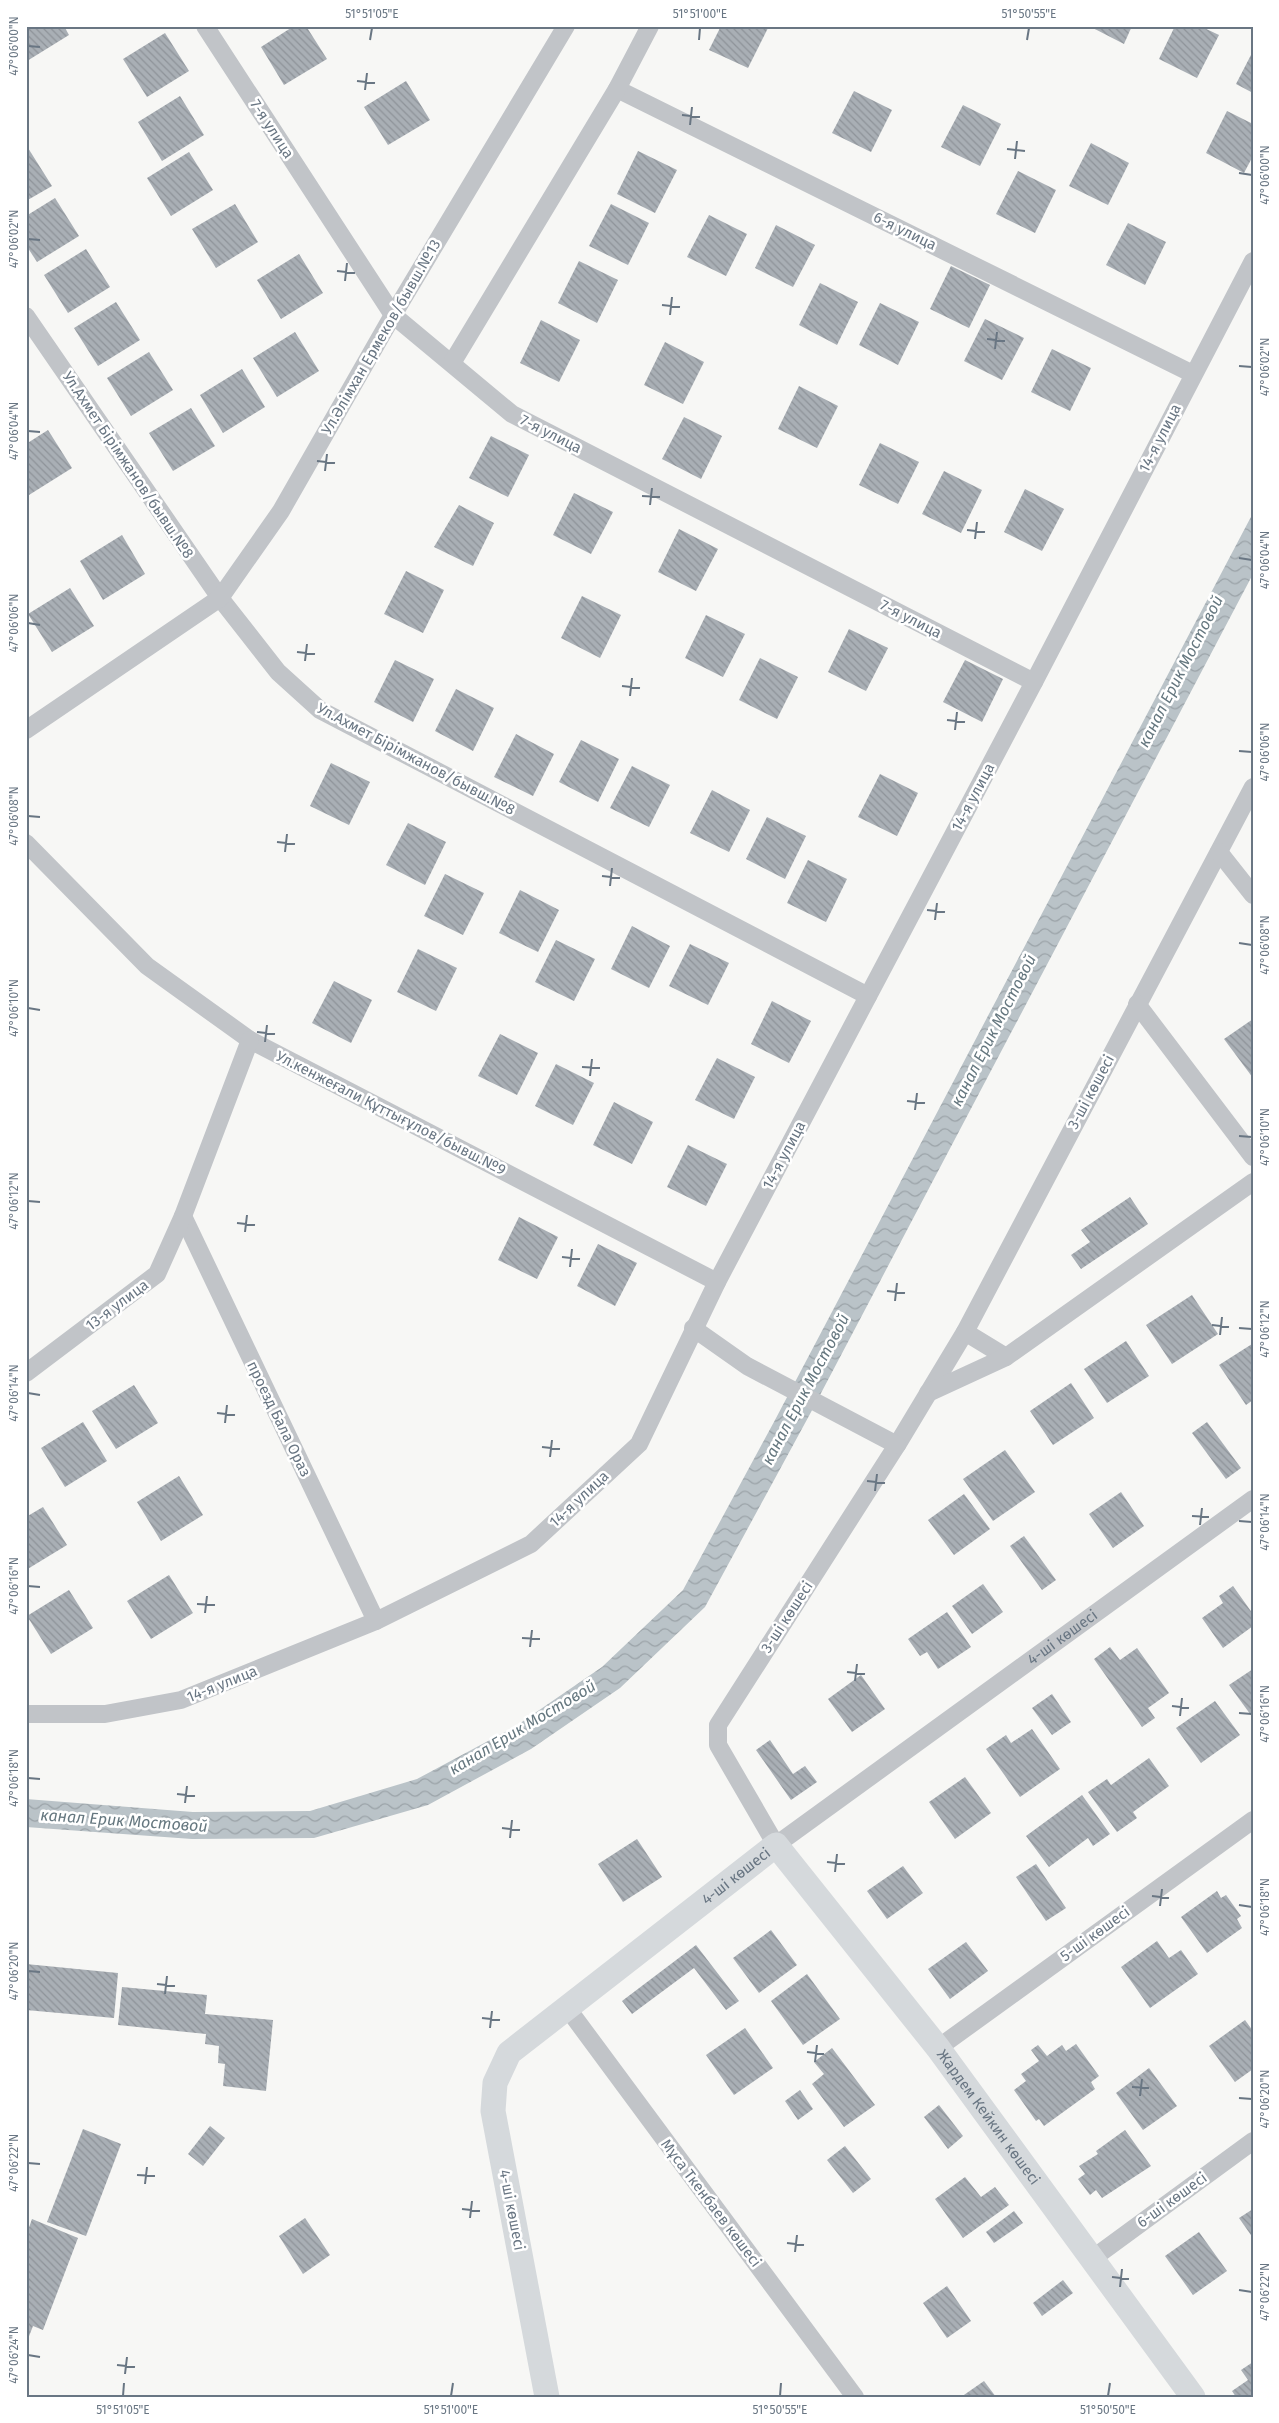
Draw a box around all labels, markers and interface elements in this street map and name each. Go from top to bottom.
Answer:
text: 51°51'05"E [345,7,399,21]
text: 51°51'00"E [673,7,727,21]
text: 51°50'55"E [1002,7,1056,21]
text: 47°06'00"N [7,16,21,76]
street label: 7-я улица [246,96,298,162]
text: 47°06'00"N [1258,145,1272,205]
street label: 6-я улица [871,208,939,254]
text: 47°06'02"N [7,210,21,268]
street label: Ул.Әлімхан Ермеков/бывш.№13 [318,236,444,438]
text: 47°06'02"N [1258,338,1272,396]
street label: Ул.Ахмет Бірімжанов/бывш.№8 [59,368,197,562]
street label: 14-я улица [1135,401,1185,475]
text: 47°06'04"N [7,402,21,460]
street label: 7-я улица [517,411,585,457]
text: 47°06'04"N [1258,531,1272,589]
water label: канал Ерик Мостовой [1134,592,1227,750]
text: 47°06'06"N [7,593,21,653]
street label: 7-я улица [877,596,945,642]
street label: Ул.Ахмет Бірімжанов/бывш.№8 [314,699,518,819]
text: 47°06'06"N [1258,722,1272,782]
street label: 14-я улица [948,760,998,834]
text: 47°06'08"N [7,786,21,846]
text: 47°06'08"N [1258,915,1272,975]
water label: канал Ерик Мостовой [947,951,1040,1109]
text: 47°06'10"N [7,979,21,1037]
street label: Ул.кенжеғали Құттығұлов/бывш.№9 [273,1047,509,1179]
street label: 3-ші көшесі [1064,1052,1118,1132]
text: 47°06'10"N [1258,1108,1272,1166]
street label: 14-я улица [759,1118,809,1192]
text: 47°06'12"N [7,1172,21,1230]
street label: 13-я улица [82,1276,152,1334]
text: 47°06'12"N [1258,1300,1272,1358]
water label: канал Ерик Мостовой [758,1311,853,1468]
street label: проезд Бала Ораз [243,1358,315,1480]
text: 47°06'14"N [7,1364,21,1422]
street label: 14-я улица [546,1467,612,1531]
text: 47°06'14"N [1258,1493,1272,1551]
text: 47°06'16"N [7,1557,21,1615]
street label: 3-ші көшесі [757,1578,817,1656]
street label: 4-ші көшесі [1024,1606,1101,1669]
street label: 14-я улица [184,1662,260,1706]
water label: канал Ерик Мостовой [445,1676,599,1779]
text: 47°06'16"N [1258,1685,1272,1743]
text: 47°06'18"N [7,1749,21,1807]
water label: канал Ерик Мостовой [40,1805,208,1836]
street label: 4-ші көшесі [698,1844,774,1908]
text: 47°06'18"N [1258,1878,1272,1936]
street label: 5-ші көшесі [1057,1903,1133,1965]
text: 47°06'20"N [7,1942,21,2000]
street label: Жардем Кейкин көшесі [933,2046,1044,2188]
text: 47°06'20"N [1258,2070,1272,2128]
text: 47°06'22"N [7,2134,21,2192]
street label: Мұса Ткенбаев көшесі [657,2136,765,2270]
street label: 4-ші көшесі [495,2168,529,2252]
street label: 6-ші көшесі [1133,2169,1211,2231]
text: 47°06'22"N [1258,2263,1272,2321]
text: 47°06'24"N [7,2326,21,2384]
text: 51°51'05"E [96,2403,150,2417]
text: 51°51'00"E [424,2403,478,2417]
text: 51°50'55"E [753,2403,807,2417]
text: 51°50'50"E [1080,2403,1136,2417]

